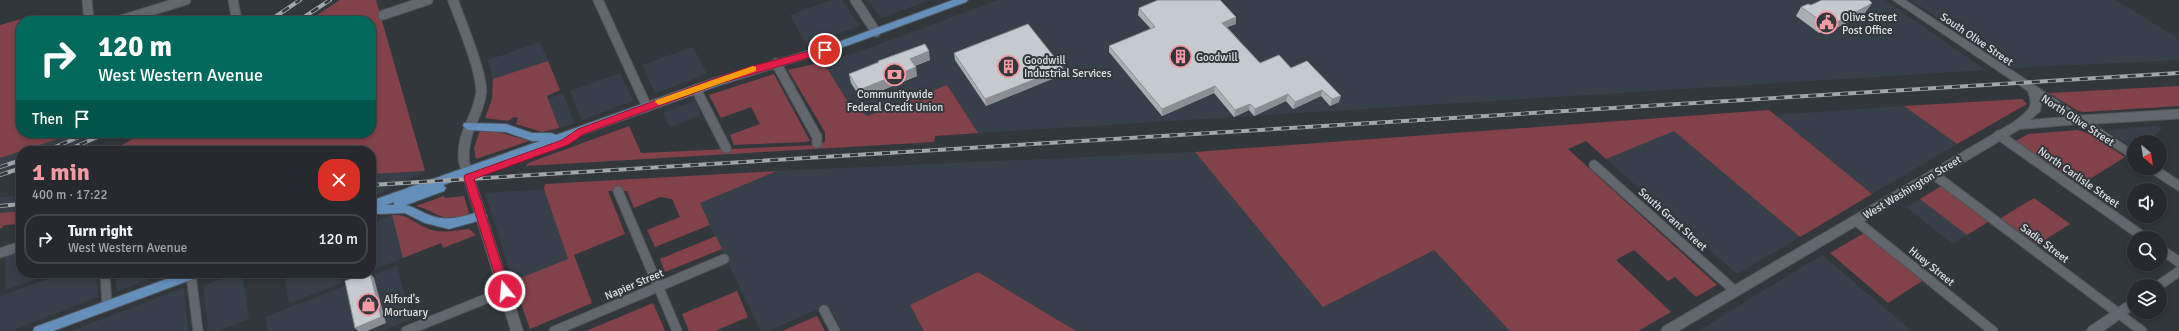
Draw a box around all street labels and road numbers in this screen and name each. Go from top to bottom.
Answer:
street label: South Olive Street [1938,10,2016,69]
street label: North Olive Street [2039,92,2117,149]
street label: North Carlisle Street [2035,144,2122,211]
street label: West Washington Street [1861,153,1964,222]
street label: South Grant Street [1636,185,1710,254]
street label: Sadie Street [2018,221,2071,266]
street label: Huey Street [1906,244,1957,289]
street label: Napier Street [603,266,666,303]

